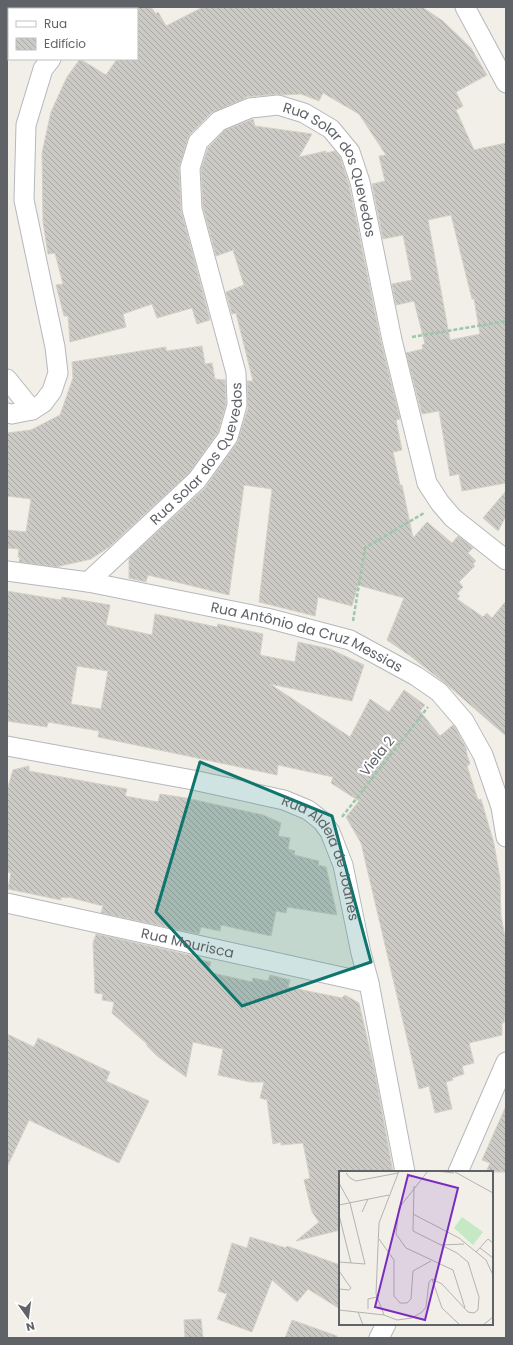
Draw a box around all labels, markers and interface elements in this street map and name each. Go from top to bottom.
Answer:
legend [8,8,138,60]
text: Rua [44,15,67,32]
text: Edifício [44,35,86,52]
street label: Rua Solar dos Quevedos [281,97,381,239]
street label: Rua Solar dos Quevedos [145,382,247,529]
street label: Rua Antônio da Cruz Messias [209,597,406,677]
street label: Viela 2 [355,732,399,780]
street label: Rua Aldeia de Joanes [278,790,364,922]
street label: Rua Mourisca [139,923,236,963]
inset map [339,1171,493,1325]
north arrow [8,1297,48,1337]
text: N [24,1318,36,1335]

